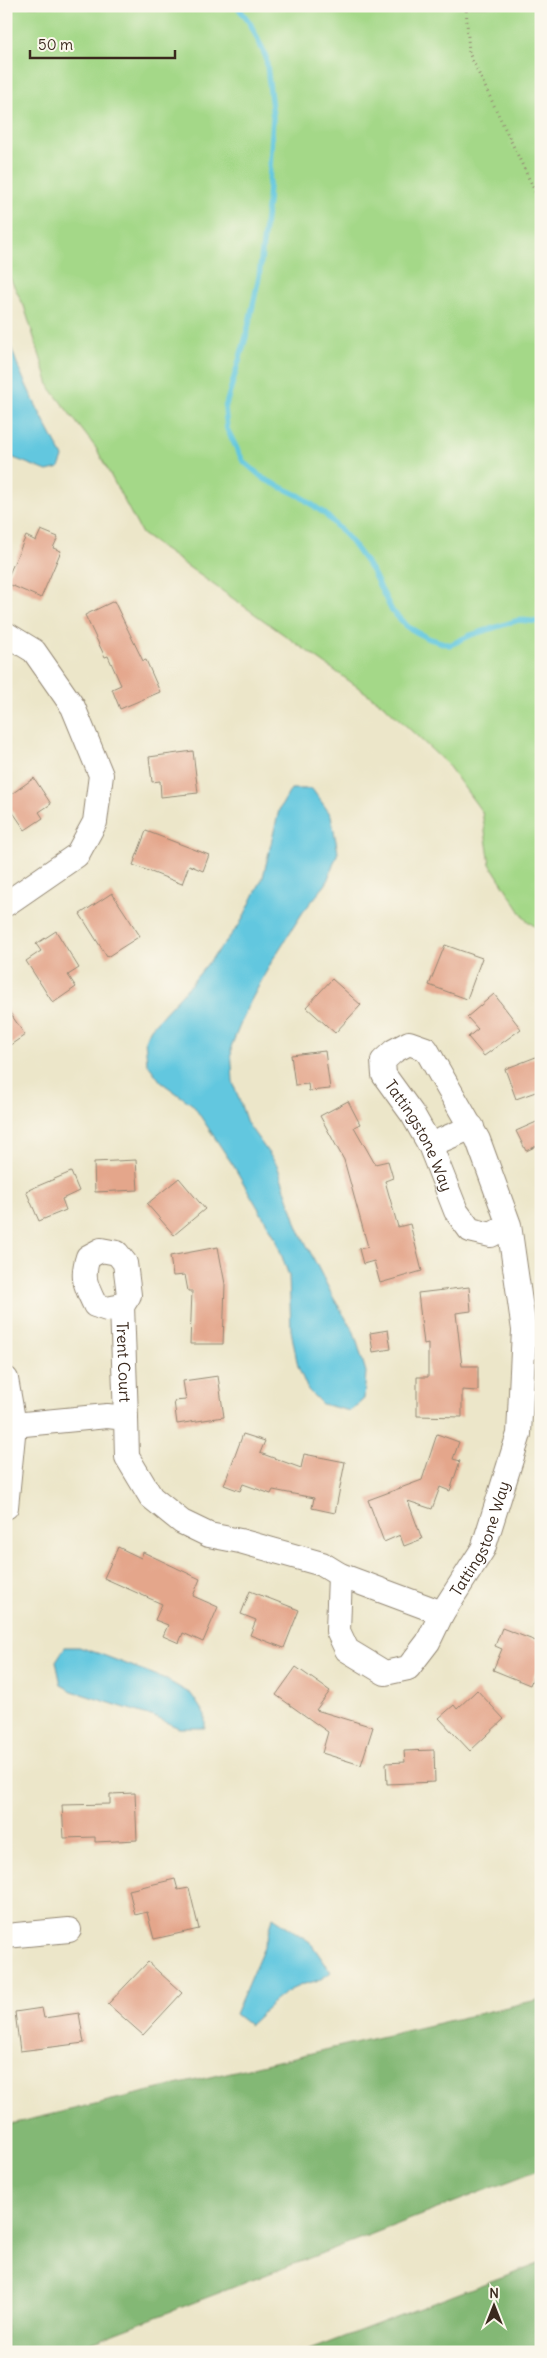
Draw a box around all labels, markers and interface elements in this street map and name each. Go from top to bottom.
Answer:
scale bar [30,28,175,60]
text: 50 m [38,35,73,54]
street label: Tattingstone Way [381,1076,457,1194]
street label: Trent Court [113,1321,135,1403]
street label: Tattingstone Way [445,1479,514,1600]
north arrow [470,2280,520,2330]
text: N [489,2284,499,2302]

